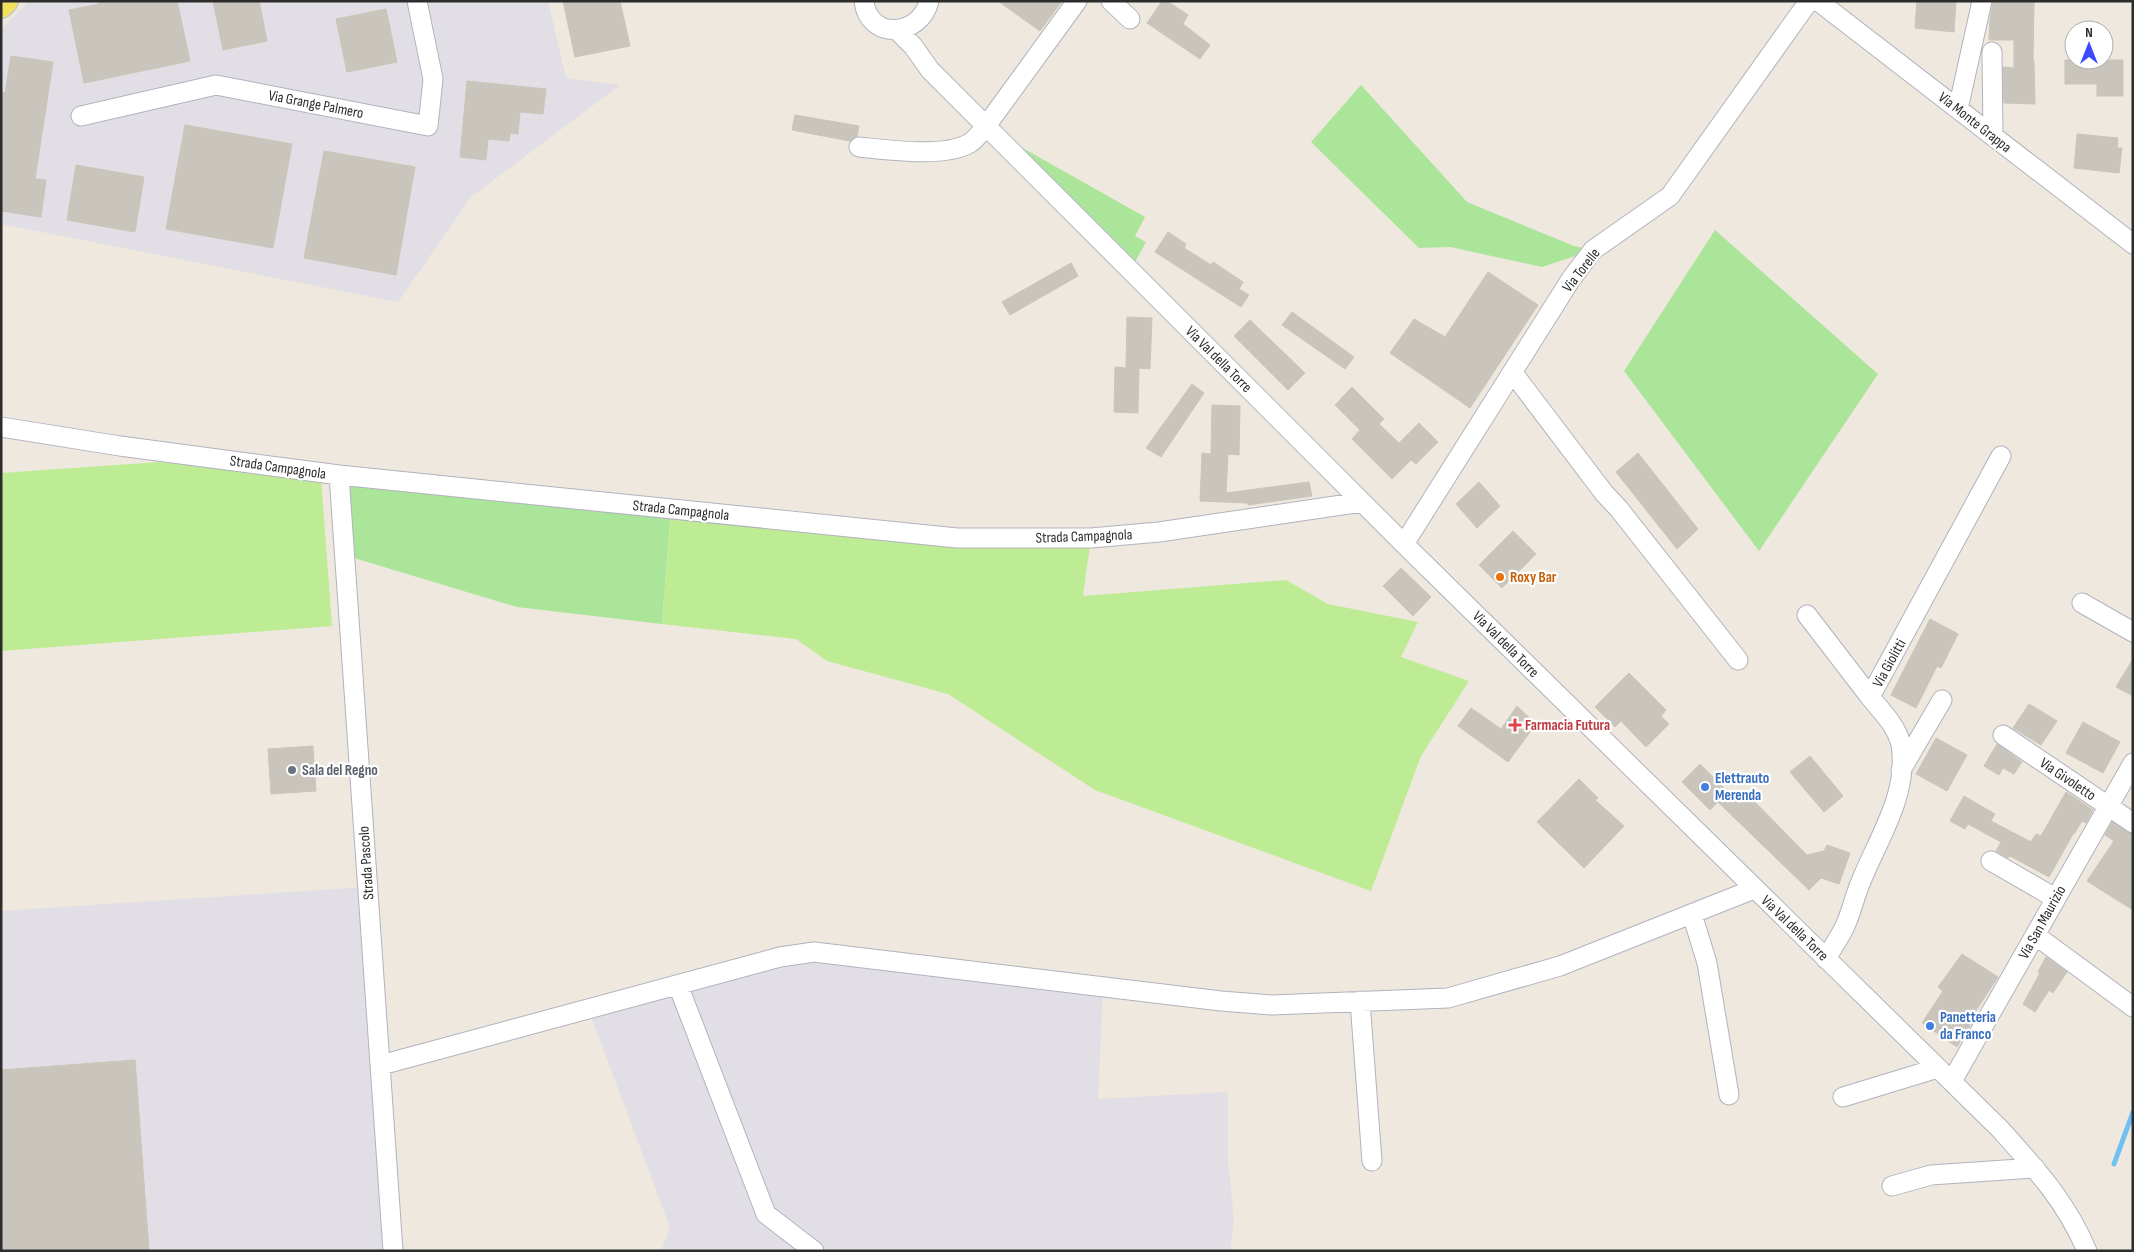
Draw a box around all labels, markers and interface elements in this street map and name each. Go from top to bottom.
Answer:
north arrow [2064,20,2114,70]
text: N [2085,24,2093,41]
street label: Via Grange Palmero [267,86,365,123]
street label: Via Monte Grappa [1934,88,2015,157]
street label: Via Torelle [1558,244,1604,296]
street label: Via Val della Torre [1181,322,1256,397]
street label: Strada Campagnola [229,451,327,484]
street label: Strada Campagnola [632,496,730,525]
street label: Strada Campagnola [1035,525,1133,548]
place label: Roxy Bar [1510,568,1557,587]
marker: Roxy Bar [1494,571,1506,583]
street label: Via Val della Torre [1468,607,1543,682]
street label: Via Giolitti [1869,636,1910,691]
place label: Farmacia Futura [1525,716,1610,735]
marker: Farmacia Futura [1509,719,1521,731]
street label: Via Givoletto [2036,754,2100,805]
place label: Sala del Regno [302,761,378,780]
marker: Sala del Regno [286,764,298,776]
place label: Elettrauto Merenda [1715,769,1769,805]
marker: Elettrauto Merenda [1699,781,1711,793]
street label: Strada Pascolo [354,826,379,900]
street label: Via San Maurizio [2014,882,2070,962]
street label: Via Val della Torre [1757,891,1832,965]
place label: Panetteria da Franco [1940,1008,1996,1044]
marker: Panetteria da Franco [1924,1020,1936,1032]

